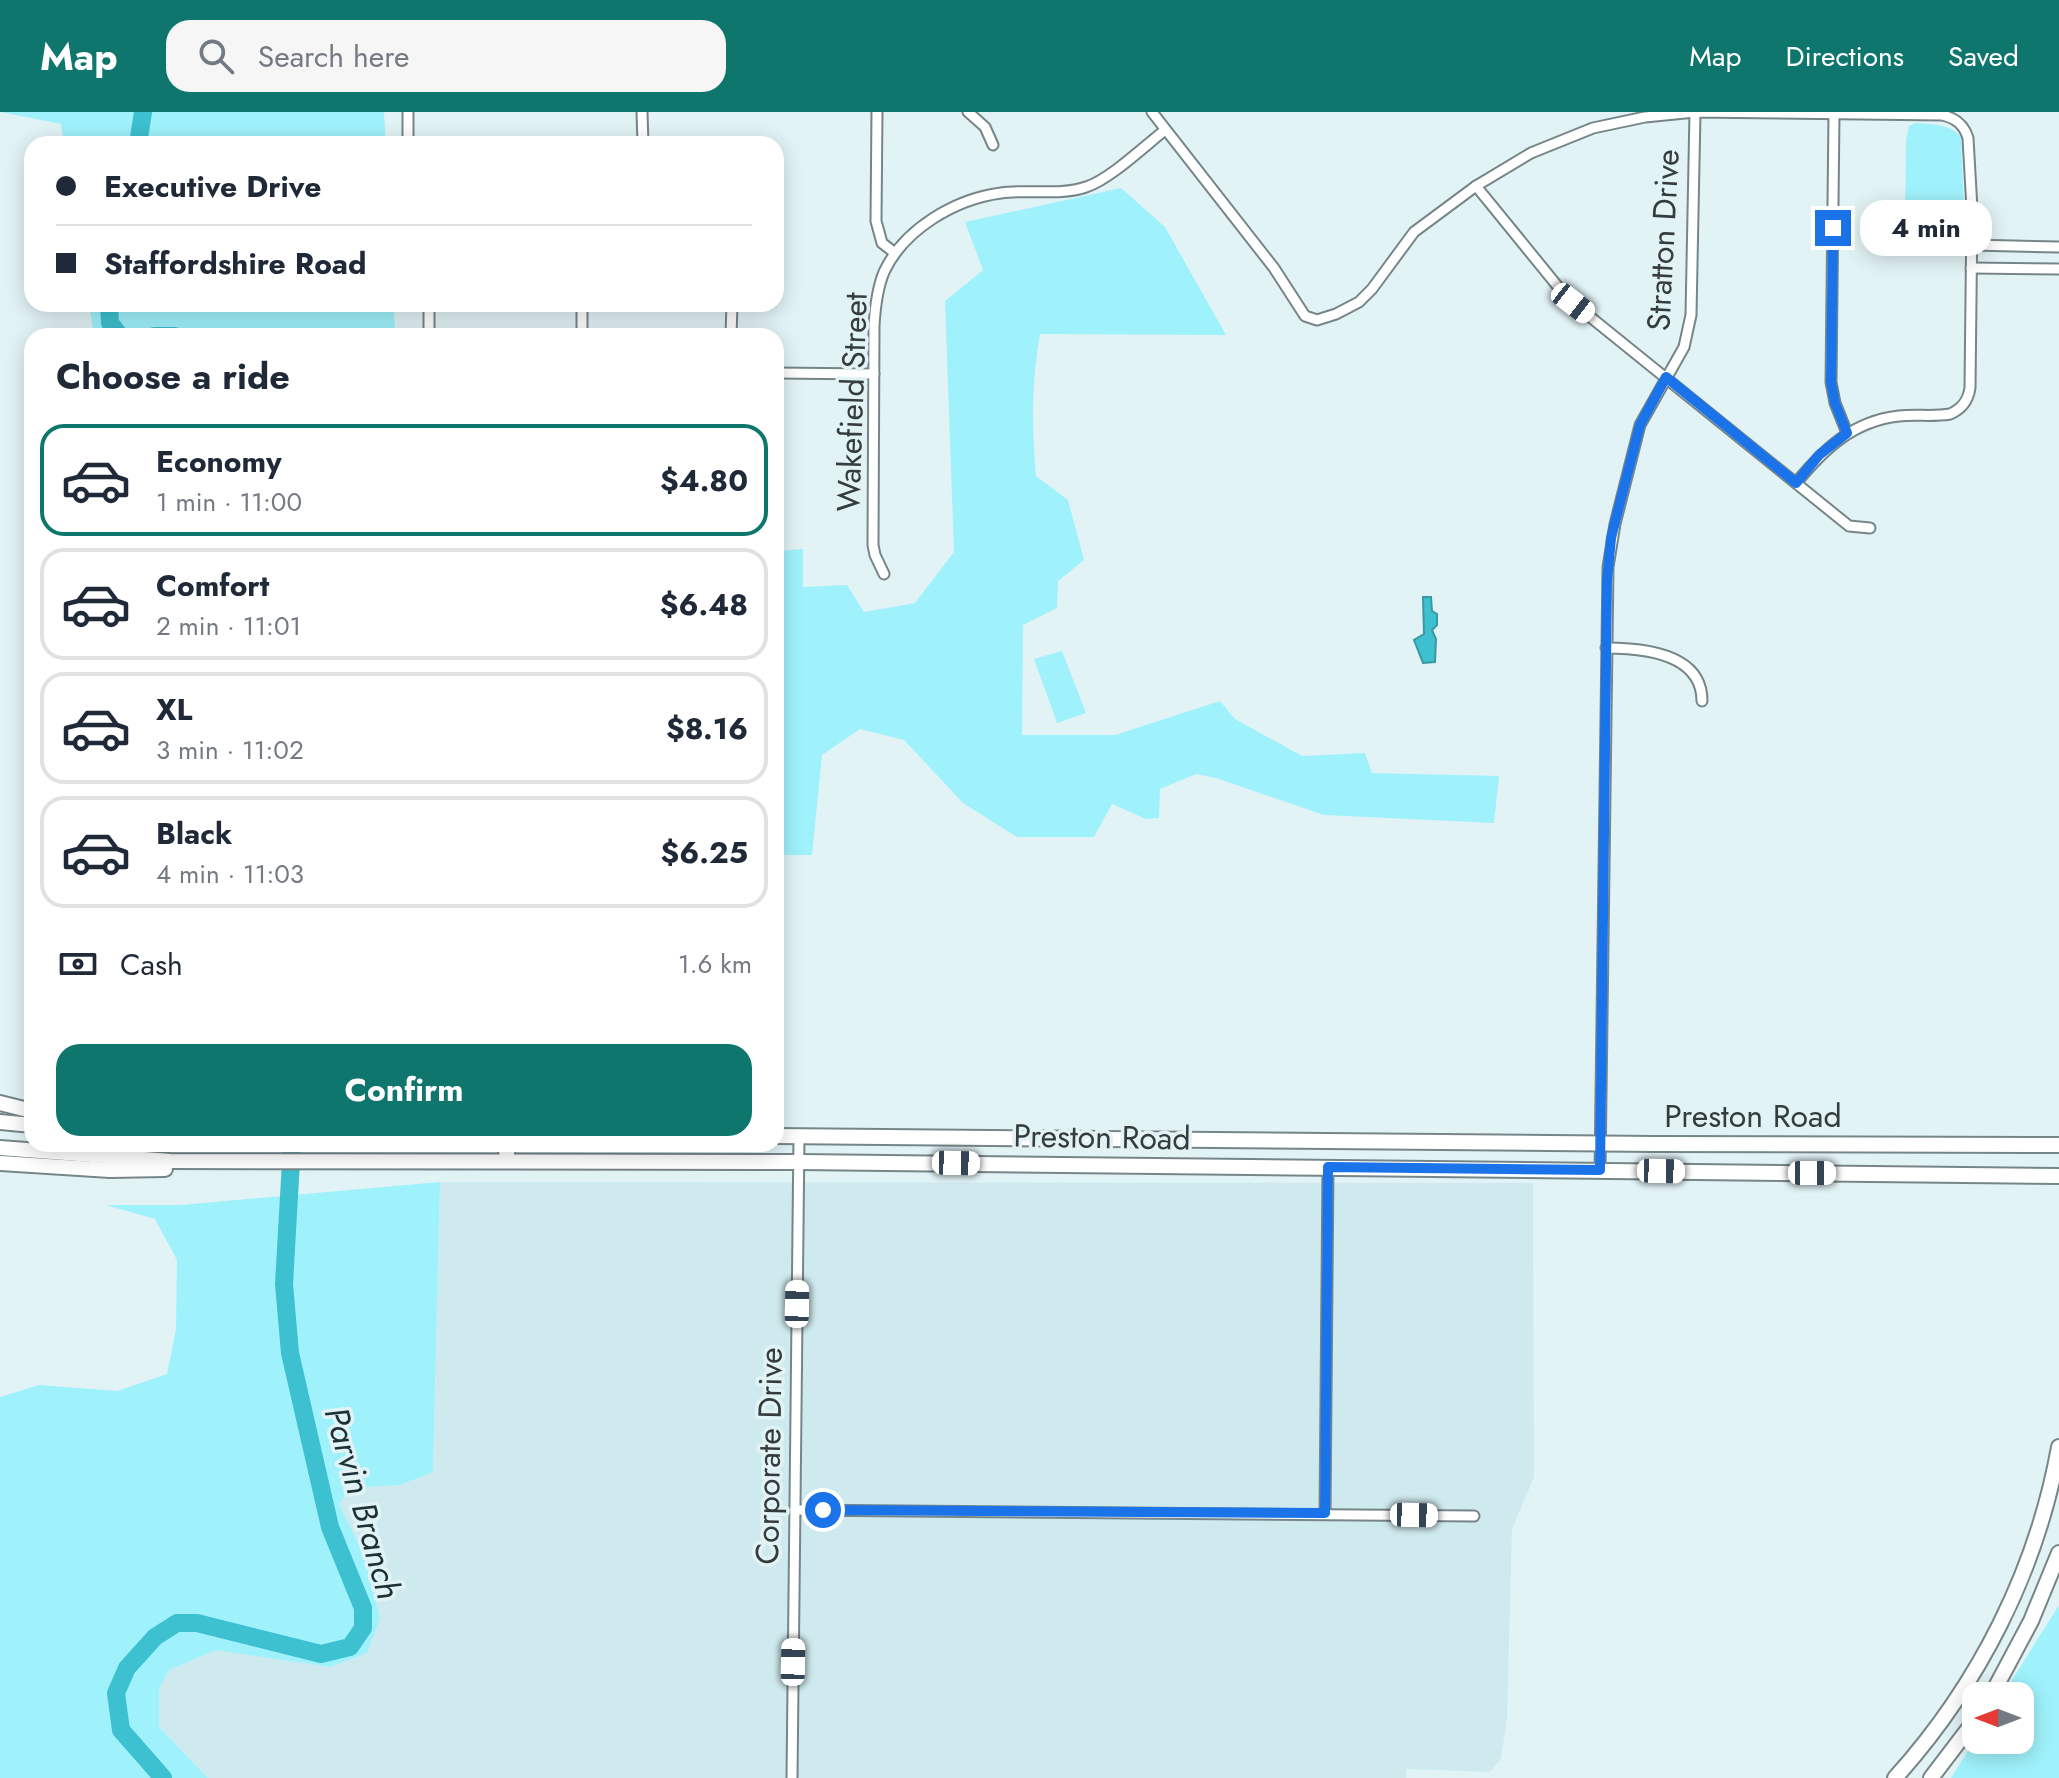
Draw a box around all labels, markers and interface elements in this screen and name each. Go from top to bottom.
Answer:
search box [166,20,726,92]
text: Map [40,29,118,84]
icon: search [194,34,238,78]
text: Search here [258,35,410,78]
text: Map [1689,36,1741,77]
text: Directions [1785,36,1904,77]
text: Saved [1948,36,2019,77]
street label: Stratton Drive [1635,148,1691,332]
text: Executive Drive [104,165,321,208]
callout: 4 min [1861,200,1993,256]
text: 4 min [1891,209,1961,247]
route end [1815,210,1851,246]
text: Staffordshire Road [104,242,367,285]
car [1547,279,1599,327]
street label: Wakefield Street [825,291,879,512]
text: Choose a ride [56,350,290,402]
text: Economy [156,440,282,483]
icon: car [60,444,132,516]
text: $4.80 [660,459,748,502]
text: 1 min · 11:00 [156,483,302,521]
text: Comfort [156,564,269,607]
icon: car [60,568,132,640]
text: $6.48 [660,583,748,626]
text: 2 min · 11:01 [156,607,301,645]
text: XL [156,688,192,731]
icon: car [60,692,132,764]
text: $8.16 [666,707,748,750]
text: 3 min · 11:02 [156,731,304,769]
text: Black [156,812,232,855]
icon: car [60,816,132,888]
text: $6.25 [661,831,748,874]
text: 4 min · 11:03 [156,855,304,893]
icon: cash [56,942,100,986]
text: Cash [120,943,183,986]
text: 1.6 km [678,945,752,983]
button: Confirm [56,1044,752,1136]
street label: Preston Road [1664,1093,1842,1139]
street label: Preston Road [1013,1112,1191,1162]
car [932,1151,980,1175]
car [1637,1159,1685,1183]
car [1788,1161,1836,1185]
car [785,1280,809,1328]
street label: Corporate Drive [744,1347,794,1565]
water label: Parvin Branch [312,1401,413,1605]
route start [805,1492,841,1528]
car [1390,1503,1438,1527]
car [781,1638,805,1686]
north arrow [1962,1682,2034,1754]
map controls [1962,1682,2034,1754]

